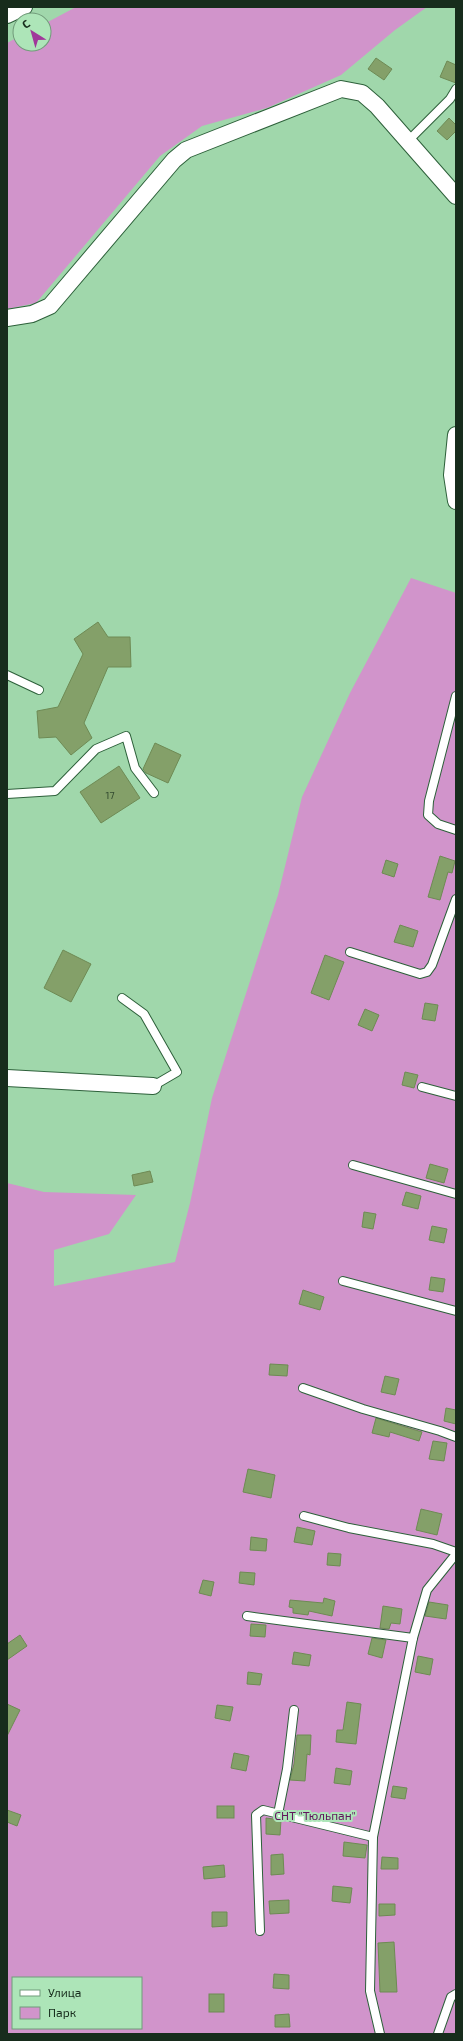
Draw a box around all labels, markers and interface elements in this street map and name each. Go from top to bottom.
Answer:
north arrow [12,12,52,52]
text: С [19,16,33,31]
house number: 17 [105,789,115,801]
park label: СНТ "Тюльпан" [274,1808,356,1822]
legend [12,1977,142,2029]
text: Улица [48,1985,81,1999]
text: Парк [48,2005,77,2019]

